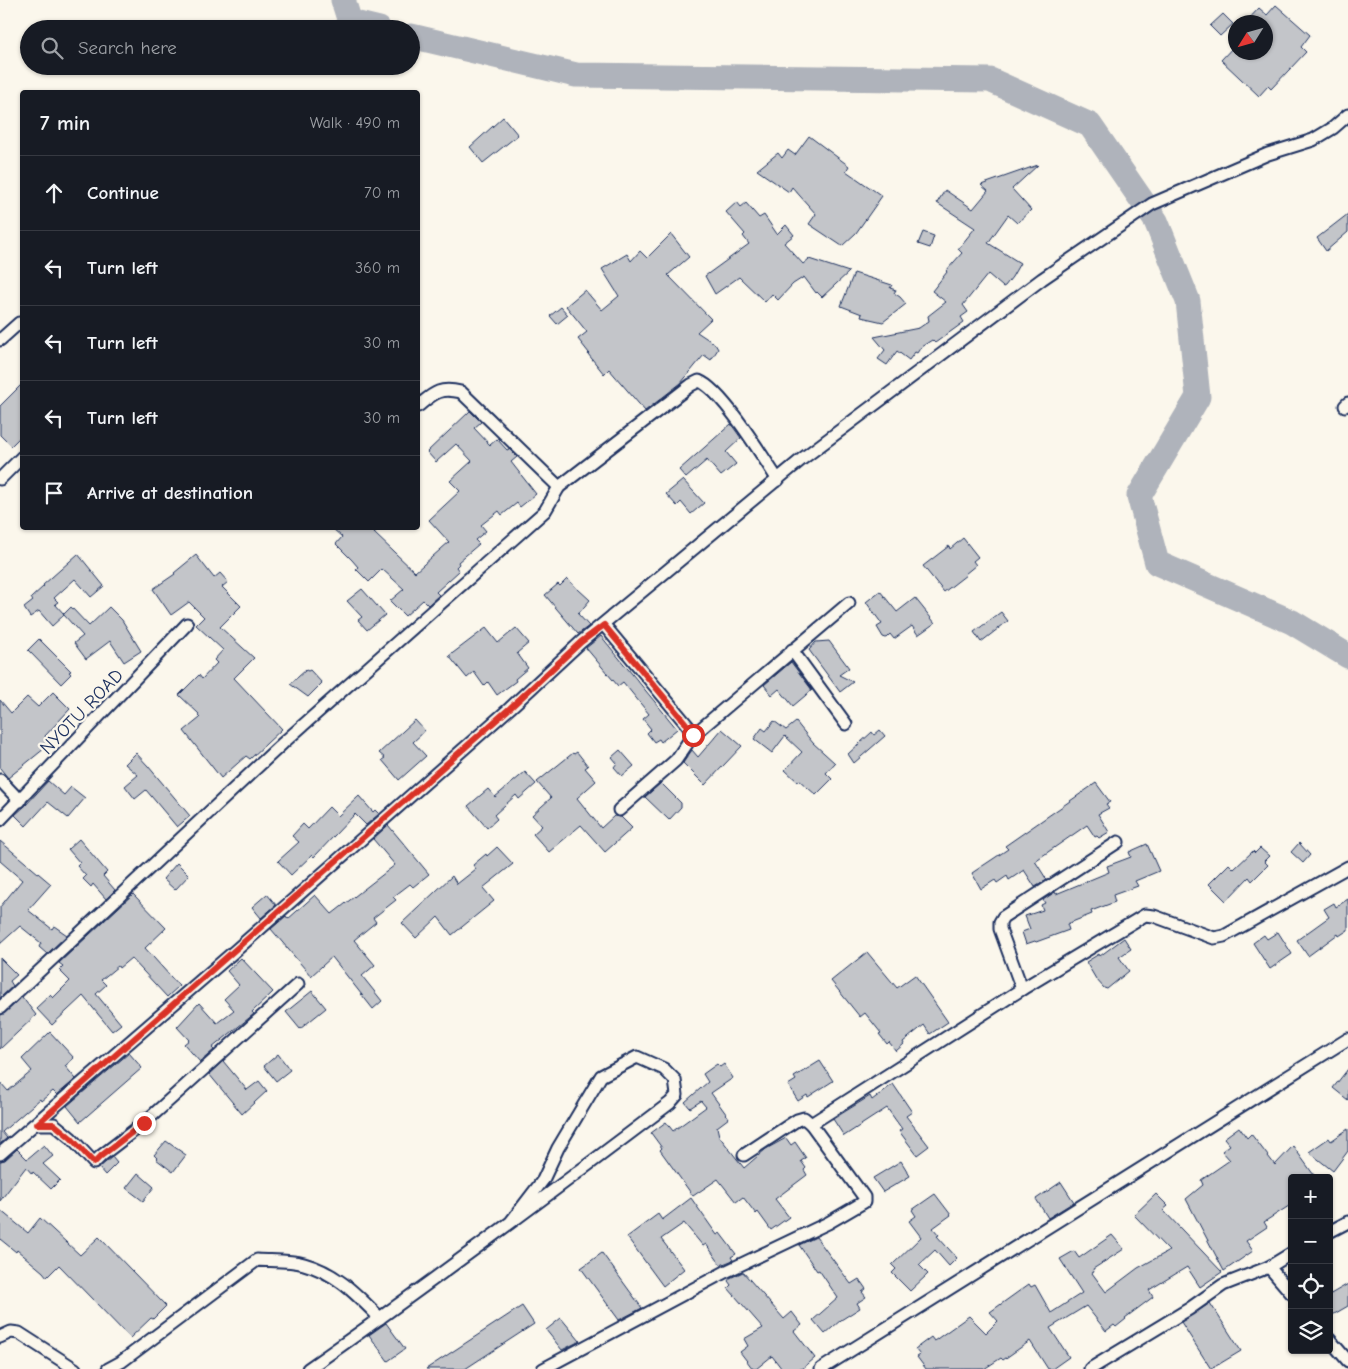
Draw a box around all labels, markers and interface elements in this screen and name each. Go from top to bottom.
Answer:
north arrow [1228,15,1273,60]
search box [20,20,420,75]
icon: search [38,34,66,62]
text: Search here [78,37,177,59]
text: 7 min [40,111,90,135]
text: Walk · 490 m [310,114,400,132]
icon: ahead [40,179,68,207]
text: Continue [87,182,159,204]
text: 70 m [364,184,400,202]
icon: left [40,254,68,282]
text: Turn left [87,257,158,279]
text: 360 m [355,259,400,277]
icon: left [40,329,68,357]
text: Turn left [87,332,158,354]
text: 30 m [364,334,400,352]
icon: left [40,404,68,432]
text: Turn left [87,407,158,429]
text: 30 m [364,409,400,427]
icon: arrive [40,479,68,507]
text: Arrive at destination [87,482,253,504]
street label: NYOTU ROAD [36,664,128,759]
route start [682,724,705,747]
route end [133,1112,156,1135]
map controls [1288,1174,1333,1354]
button: + [1288,1174,1333,1219]
button: − [1288,1219,1333,1264]
button: locate [1288,1264,1333,1309]
button: layers [1288,1309,1333,1354]

